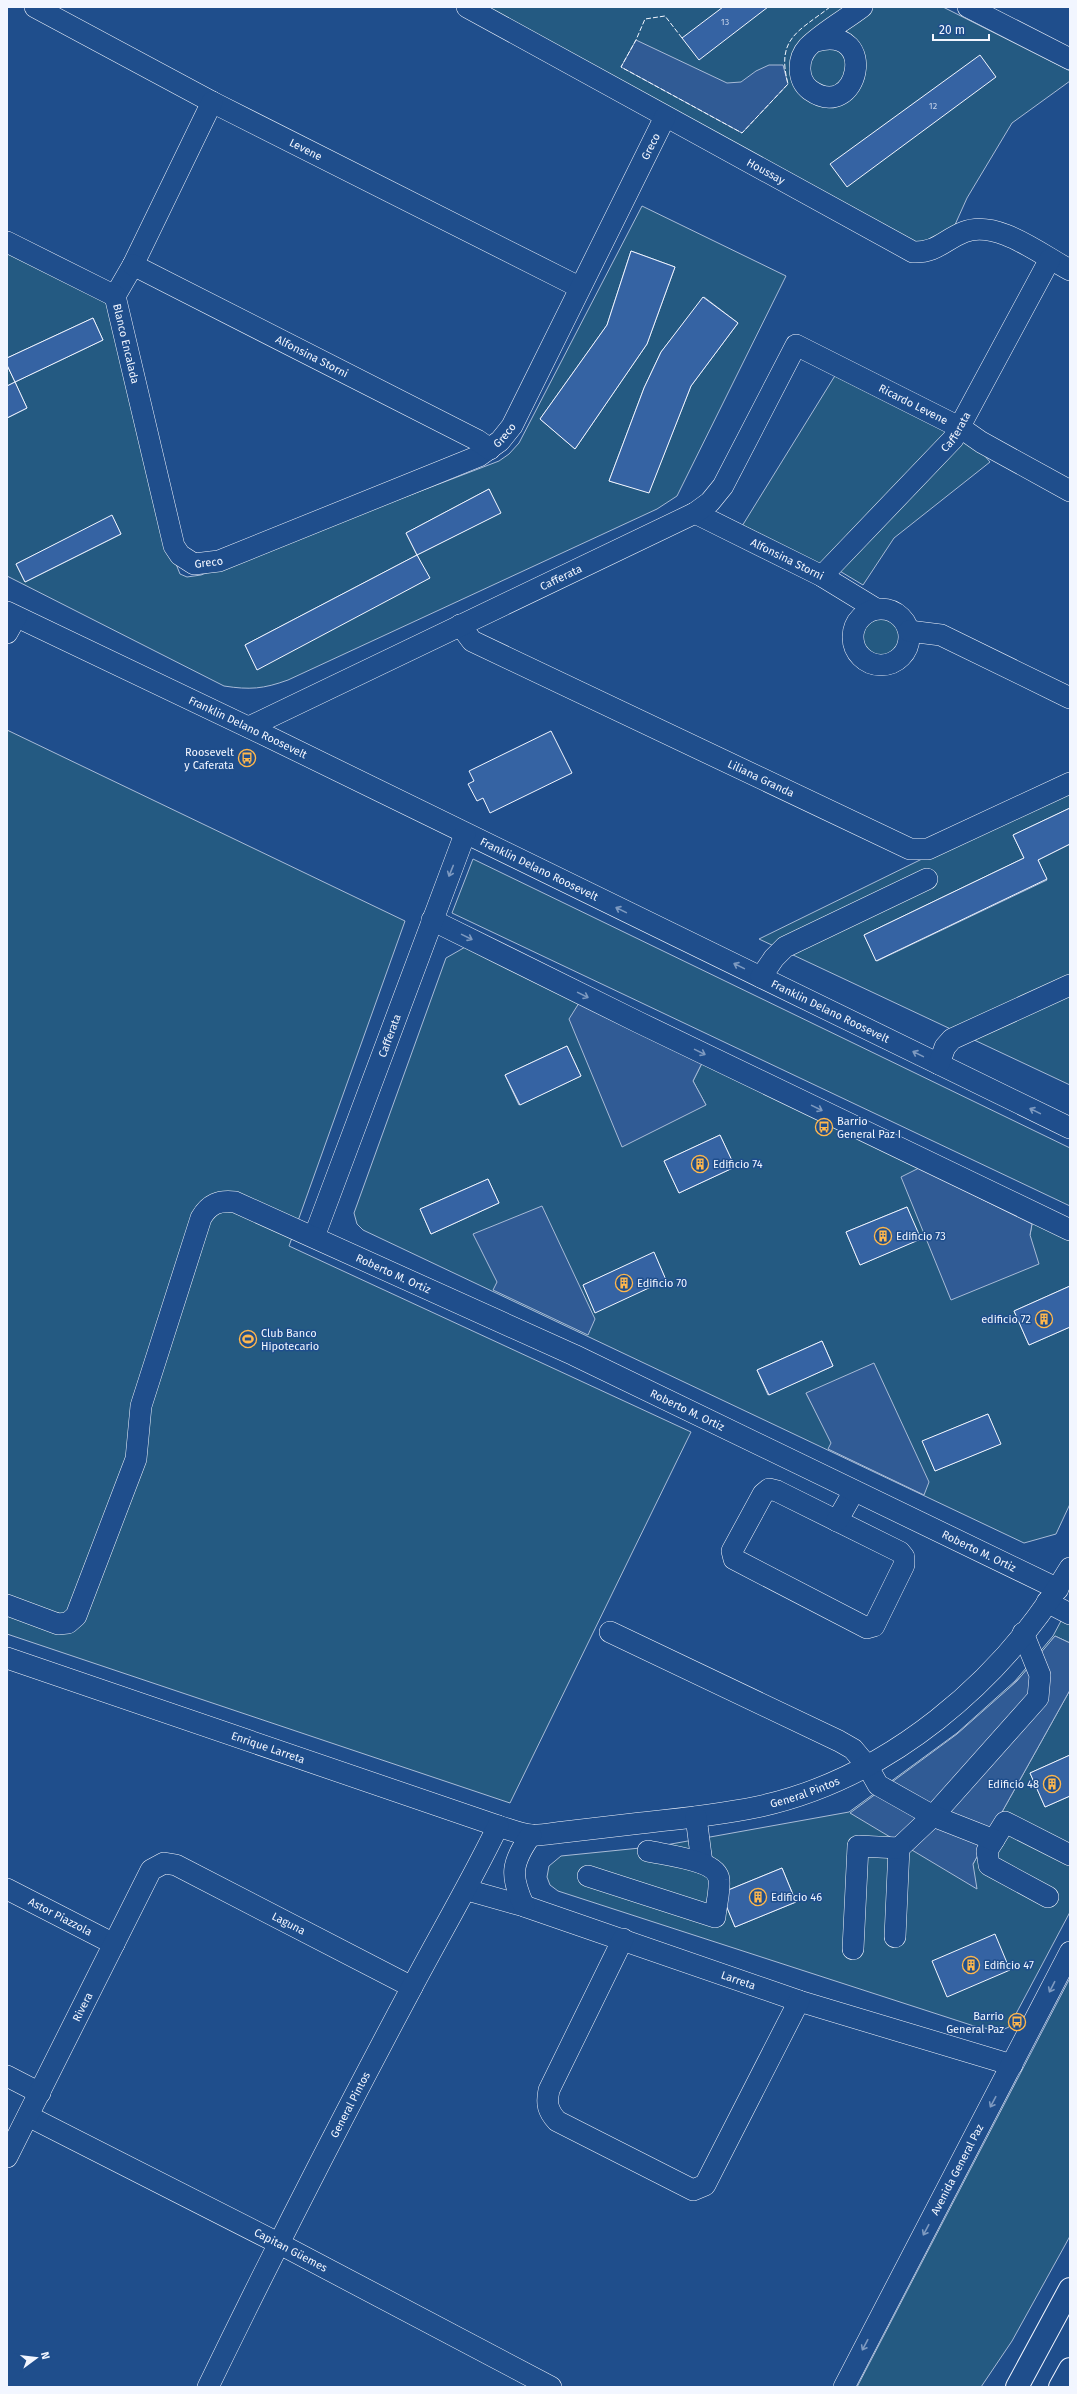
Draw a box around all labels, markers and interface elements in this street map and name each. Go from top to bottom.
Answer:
scale bar [933,16,989,42]
house number: 13 [721,17,729,27]
text: 20 m [939,23,965,37]
house number: 12 [929,101,937,111]
street label: Greco [638,131,663,162]
street label: Levene [287,136,324,163]
street label: Houssay [744,155,788,187]
street label: Blanco Encalada [111,302,142,385]
street label: Alfonsina Storni [274,332,351,380]
street label: Ricardo Levene [877,381,950,427]
street label: Cafferata [938,410,973,454]
street label: Greco [491,420,518,450]
street label: Alfonsina Storni [749,535,826,582]
street label: Greco [194,554,225,570]
street label: Cafferata [538,562,584,593]
street label: Franklin Delano Roosevelt [187,693,309,761]
place label: Roosevelt y Caferata [184,746,234,772]
bus stop icon: Roosevelt y Caferata [237,748,257,768]
street label: Liliana Granda [726,757,796,800]
street label: Franklin Delano Roosevelt [478,835,600,903]
one-way arrow [447,864,454,876]
one-way arrow [616,906,628,913]
one-way arrow [460,934,472,941]
one-way arrow [733,962,745,969]
street label: Franklin Delano Roosevelt [769,977,892,1045]
one-way arrow [577,992,589,999]
street label: Cafferata [375,1012,403,1059]
one-way arrow [693,1049,705,1056]
one-way arrow [912,1050,924,1057]
one-way arrow [811,1105,823,1112]
one-way arrow [1029,1107,1041,1114]
place label: Barrio General Paz I [837,1115,901,1141]
bus stop icon: Barrio General Paz I [814,1117,834,1137]
building icon: Edificio 74 [690,1154,710,1174]
place label: Edificio 74 [713,1158,763,1171]
building icon: Edificio 73 [873,1226,893,1246]
place label: Edificio 73 [896,1230,946,1243]
street label: Roberto M. Ortiz [354,1251,433,1296]
building icon: Edificio 70 [614,1273,634,1293]
place label: Edificio 70 [637,1277,687,1290]
building icon: edificio 72 [1034,1309,1054,1329]
place label: edificio 72 [981,1313,1031,1326]
place label: Club Banco Hipotecario [261,1327,319,1353]
sports icon: Club Banco Hipotecario [238,1329,258,1349]
street label: Roberto M. Ortiz [648,1386,727,1433]
street label: Roberto M. Ortiz [940,1527,1018,1574]
street label: Enrique Larreta [230,1729,307,1766]
street label: General Pintos [769,1774,841,1810]
building icon: Edificio 48 [1042,1774,1062,1794]
place label: Edificio 48 [988,1778,1039,1791]
building icon: Edificio 46 [748,1887,768,1907]
place label: Edificio 46 [771,1891,822,1904]
street label: Astor Piazzola [26,1895,94,1938]
street label: Laguna [270,1909,308,1937]
building icon: Edificio 47 [961,1955,981,1975]
place label: Edificio 47 [984,1959,1034,1972]
street label: Larreta [720,1968,757,1992]
one-way arrow [1048,1981,1055,1993]
street label: Rivera [70,1990,95,2024]
place label: Barrio General Paz [946,2010,1004,2036]
bus stop icon: Barrio General Paz [1007,2012,1027,2032]
street label: General Pintos [327,2069,373,2140]
one-way arrow [988,2096,996,2108]
street label: Avenida General Paz [928,2122,986,2217]
one-way arrow [922,2224,929,2236]
street label: Capitan Güemes [252,2225,330,2274]
north arrow [16,2338,56,2378]
one-way arrow [861,2339,869,2351]
text: N [38,2350,52,2361]

